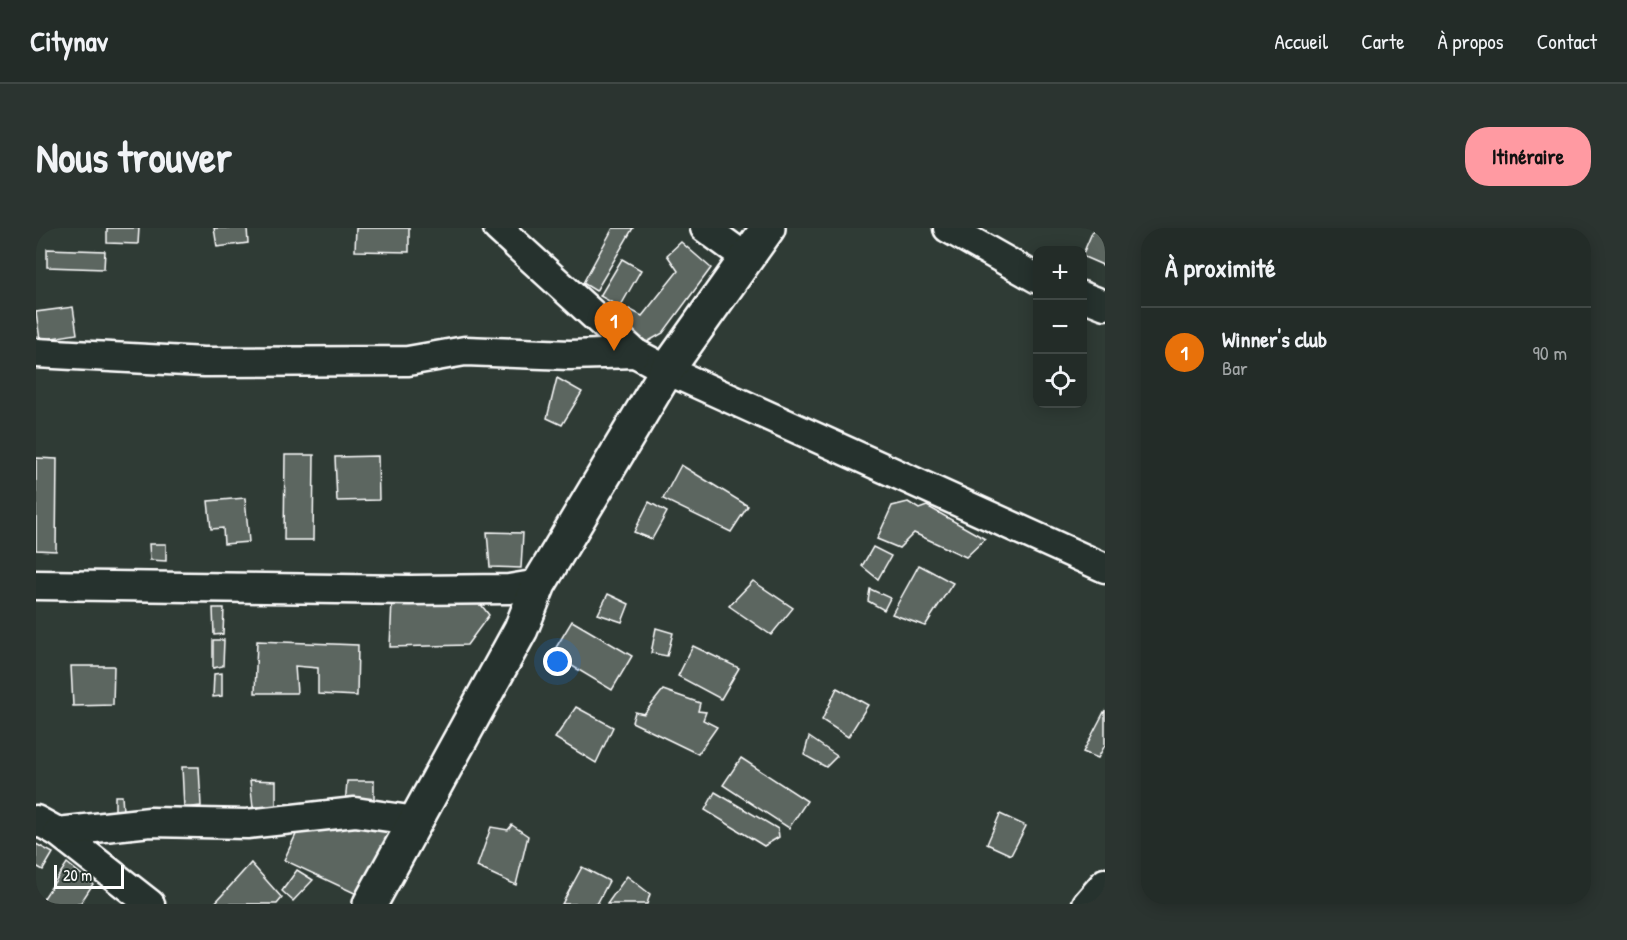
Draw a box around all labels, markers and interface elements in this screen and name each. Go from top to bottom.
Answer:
text: Citynav [30,22,108,60]
text: Accueil [1275,27,1328,56]
text: Carte [1361,27,1405,56]
text: À propos [1438,27,1504,56]
text: Contact [1537,27,1597,56]
button: Itinéraire [1465,127,1591,186]
text: Nous trouver [36,128,232,185]
map controls [1033,246,1087,408]
button: + [1033,246,1087,300]
text: À proximité [1165,250,1276,285]
button: − [1033,300,1087,354]
pin: 1 [594,302,634,351]
text: Winner's club [1222,324,1327,354]
text: 1 [1181,339,1188,366]
text: 90 m [1533,339,1567,366]
button: locate [1033,354,1087,408]
text: Bar [1222,354,1248,381]
your location [543,647,572,676]
scale bar [54,862,124,890]
text: 20 m [63,864,92,886]

